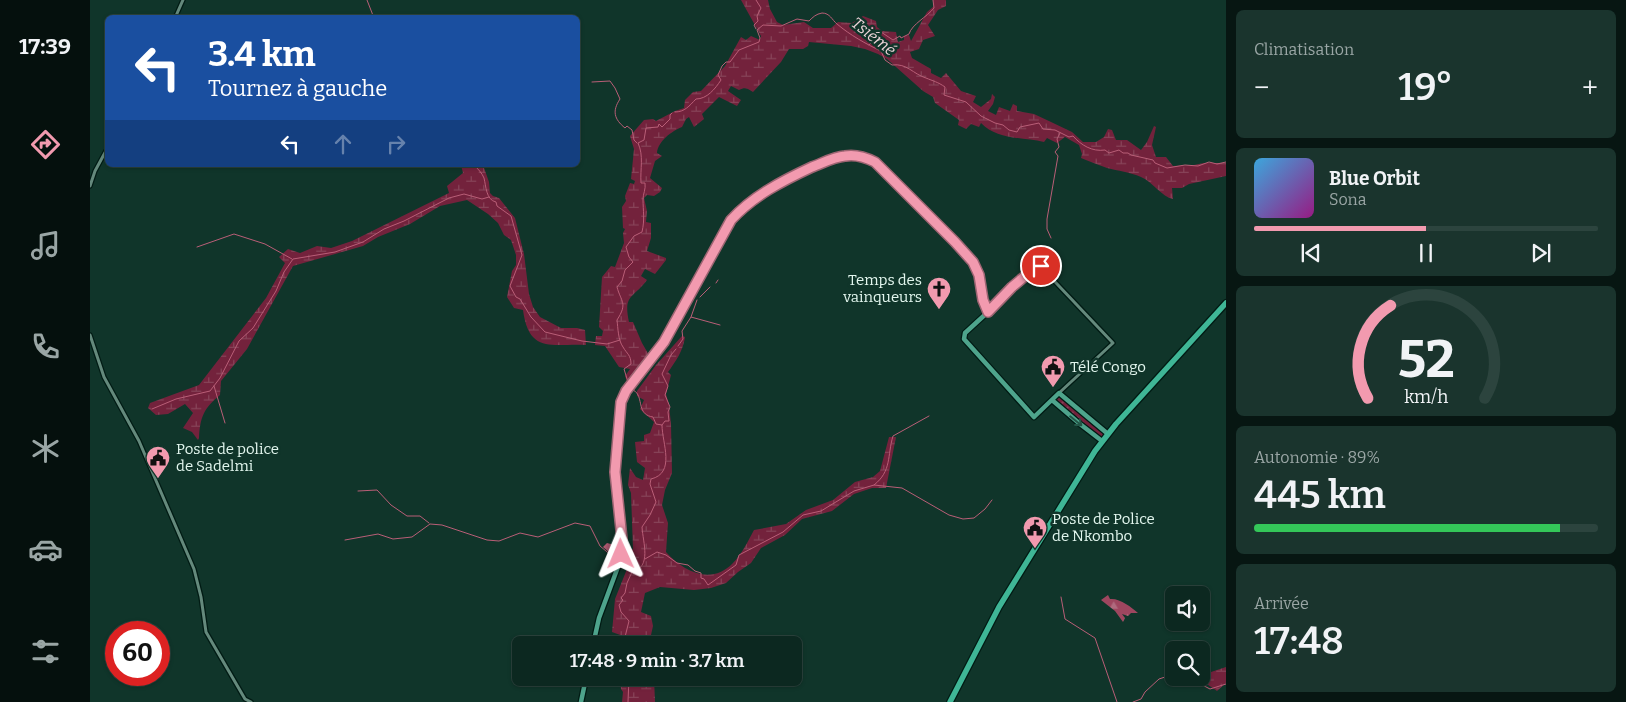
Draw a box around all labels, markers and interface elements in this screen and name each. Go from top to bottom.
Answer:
water label: Tsiémé [848,13,900,60]
text: 17:39 [19,33,71,60]
text: 3.4 km [208,33,316,75]
icon: left [125,35,190,100]
text: Climatisation [1254,40,1354,59]
text: 19° [1398,64,1453,110]
text: − [1254,71,1269,104]
text: + [1582,71,1598,104]
text: Tournez à gauche [208,75,387,102]
icon: directions [28,127,63,162]
icon: left [276,130,304,158]
icon: ahead [329,130,357,158]
icon: right [382,130,410,158]
text: Blue Orbit [1329,167,1420,190]
text: Sona [1329,190,1366,209]
icon: music [28,228,63,263]
icon: previous [1297,239,1325,267]
icon: pause [1412,239,1440,267]
icon: next [1527,239,1555,267]
pin [1020,245,1062,287]
icon: arrive [1027,252,1055,280]
place label: Temps des vainqueurs [842,271,922,306]
church icon: Temps des vainqueurs [926,276,952,310]
text: 52 [1397,328,1455,391]
icon: phone [28,329,63,364]
public building icon: Télé Congo [1040,354,1066,388]
place label: Télé Congo [1070,358,1146,376]
text: km/h [1404,386,1448,408]
one-way arrow [1070,416,1083,427]
icon: climate [28,431,63,466]
place label: Poste de police de Sadelmi [176,440,279,475]
public building icon: Poste de police de Sadelmi [145,445,171,479]
text: Autonomie · 89% [1254,448,1380,467]
text: 445 km [1254,472,1386,518]
place label: Poste de Police de Nkombo [1052,510,1155,545]
public building icon: Poste de Police de Nkombo [1022,515,1048,549]
position arrow [594,527,646,579]
icon: car [28,532,63,567]
map controls [1165,586,1210,686]
button: sound [1165,586,1210,631]
text: Arrivée [1254,594,1309,613]
text: 17:48 [1254,618,1344,664]
speed limit sign: 60 [105,621,170,686]
icon: filters [28,634,63,669]
button: search [1165,641,1210,686]
text: 17:48 · 9 min · 3.7 km [570,649,744,672]

